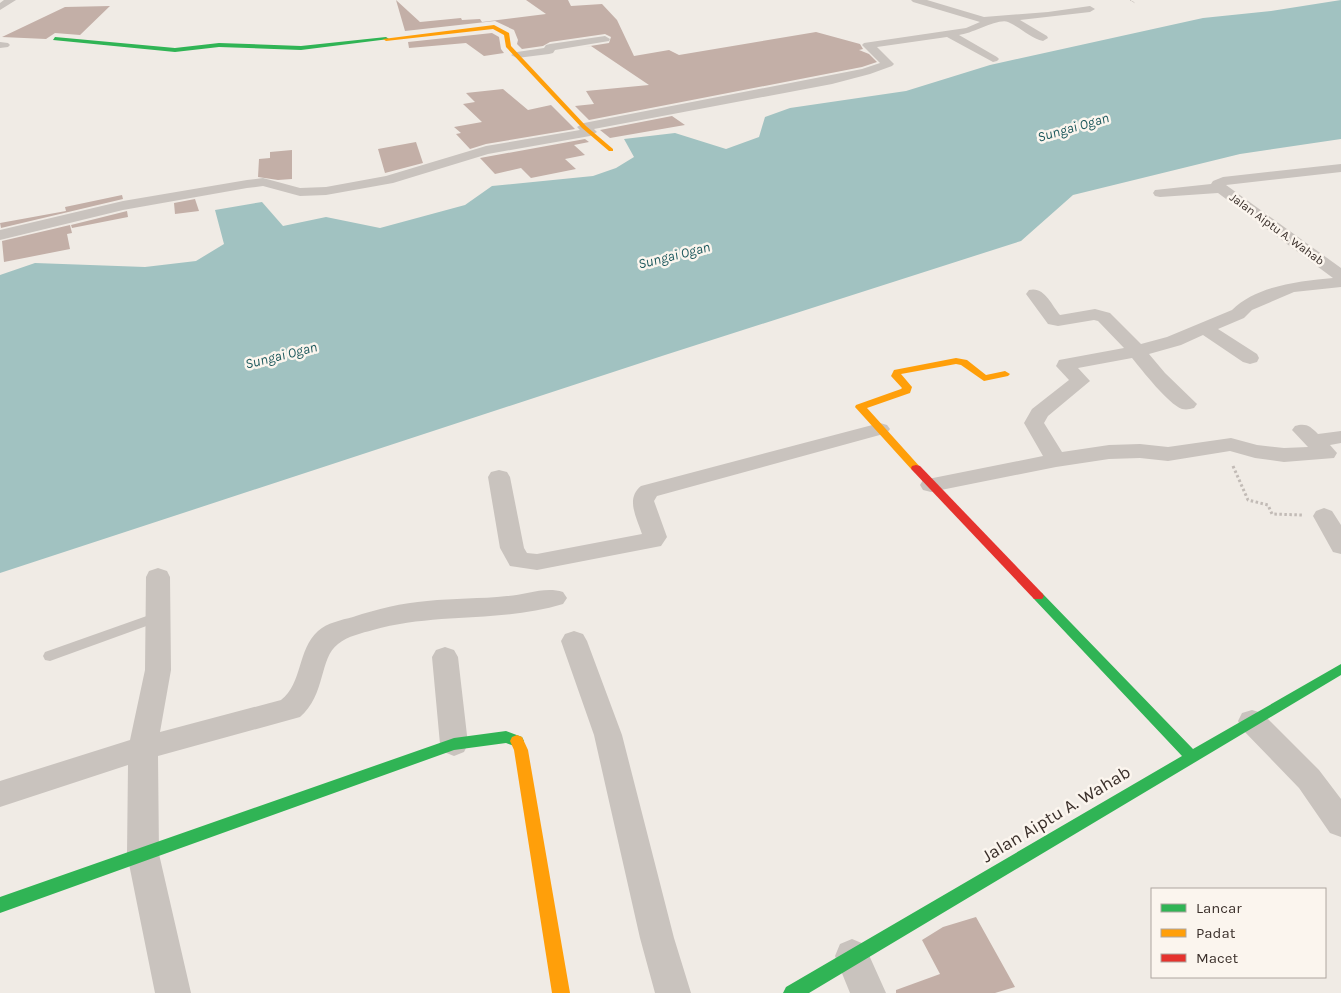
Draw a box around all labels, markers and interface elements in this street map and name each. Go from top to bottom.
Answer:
water label: Sungai Ogan [1035,109,1111,146]
street label: Jalan Aiptu A. Wahab [1227,190,1327,268]
water label: Sungai Ogan [636,238,712,273]
water label: Sungai Ogan [243,338,319,373]
street label: Jalan Aiptu A. Wahab [977,761,1135,867]
legend [1151,888,1326,978]
text: Lancar [1196,899,1242,917]
text: Padat [1196,924,1236,942]
text: Macet [1196,949,1238,967]

